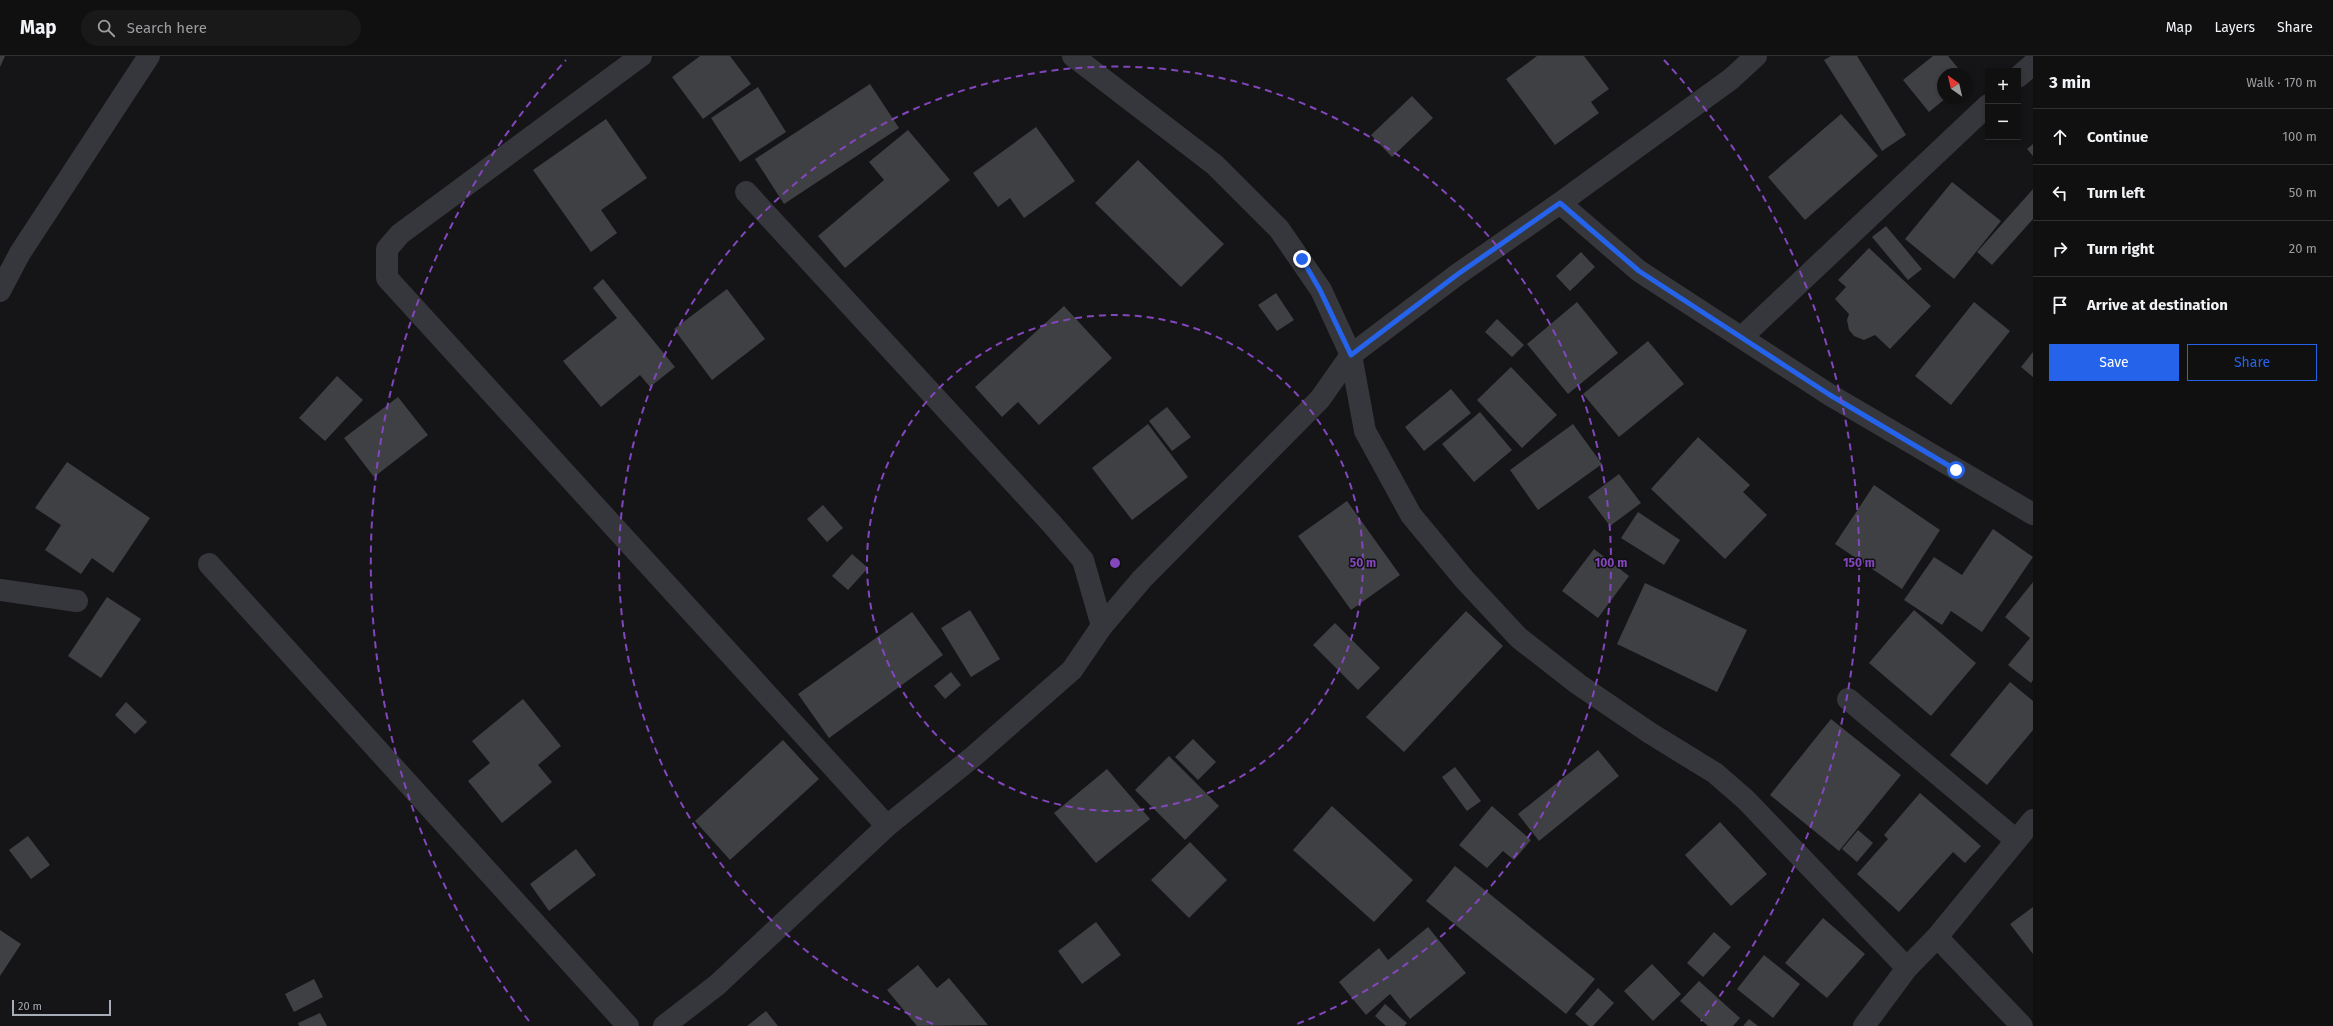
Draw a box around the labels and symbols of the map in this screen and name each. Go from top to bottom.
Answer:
north arrow [1937,68,1973,104]
route end [1293,250,1311,268]
route start [1947,461,1965,479]
centre of rings [1108,556,1122,570]
text: 50 m [1350,556,1376,570]
text: 100 m [1595,556,1627,570]
text: 150 m [1843,556,1875,570]
scale bar [12,998,111,1017]

